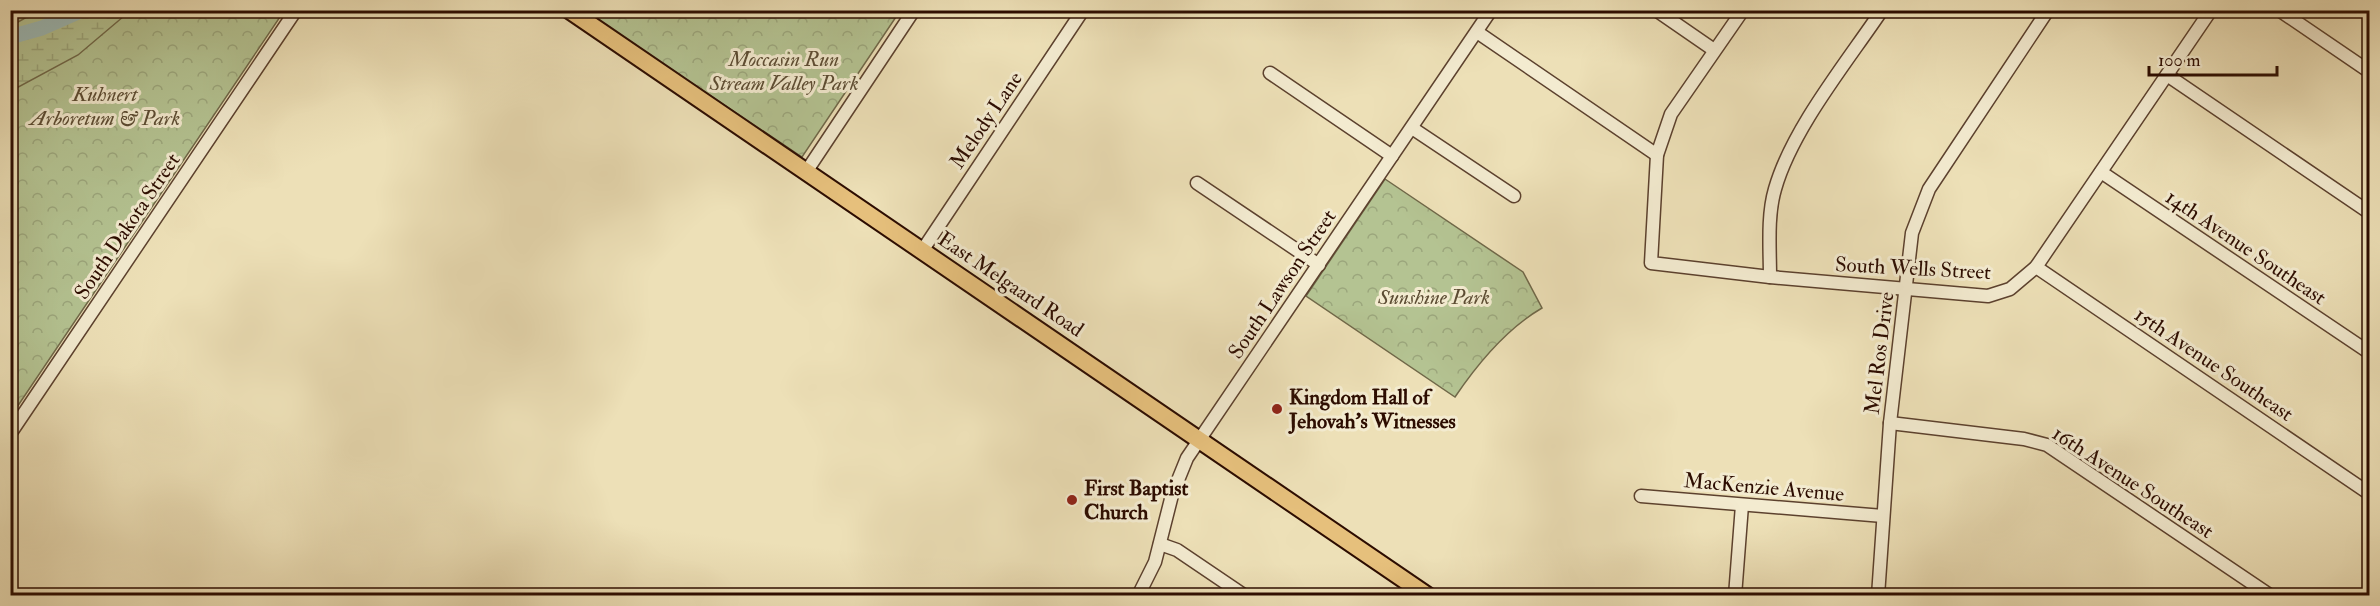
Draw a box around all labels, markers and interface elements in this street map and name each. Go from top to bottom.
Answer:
scale bar [2149,39,2276,77]
park label: Moccasin Run Stream Valley Park [708,46,859,97]
text: 100 m [2158,49,2201,72]
street label: Melody Lane [944,66,1029,174]
park label: Kuhnert Arboretum & Park [28,81,180,132]
street label: South Dakota Street [68,148,186,305]
street label: 14th Avenue Southeast [2160,184,2331,311]
street label: South Lawson Street [1222,204,1343,364]
street label: East Melgaard Road [933,226,1089,344]
street label: South Wells Street [1834,251,1992,286]
park label: Sunshine Park [1377,284,1490,311]
street label: Mel Ros Drive [1859,290,1900,416]
street label: 15th Avenue Southeast [2129,301,2299,428]
place label: Kingdom Hall of Jehovah's Witnesses [1288,384,1456,435]
marker: Kingdom Hall of Jehovah's Witnesses [1270,402,1284,416]
street label: 16th Avenue Southeast [2047,420,2219,545]
street label: MacKenzie Avenue [1683,467,1845,508]
place label: First Baptist Church [1084,475,1188,526]
marker: First Baptist Church [1065,493,1079,507]

